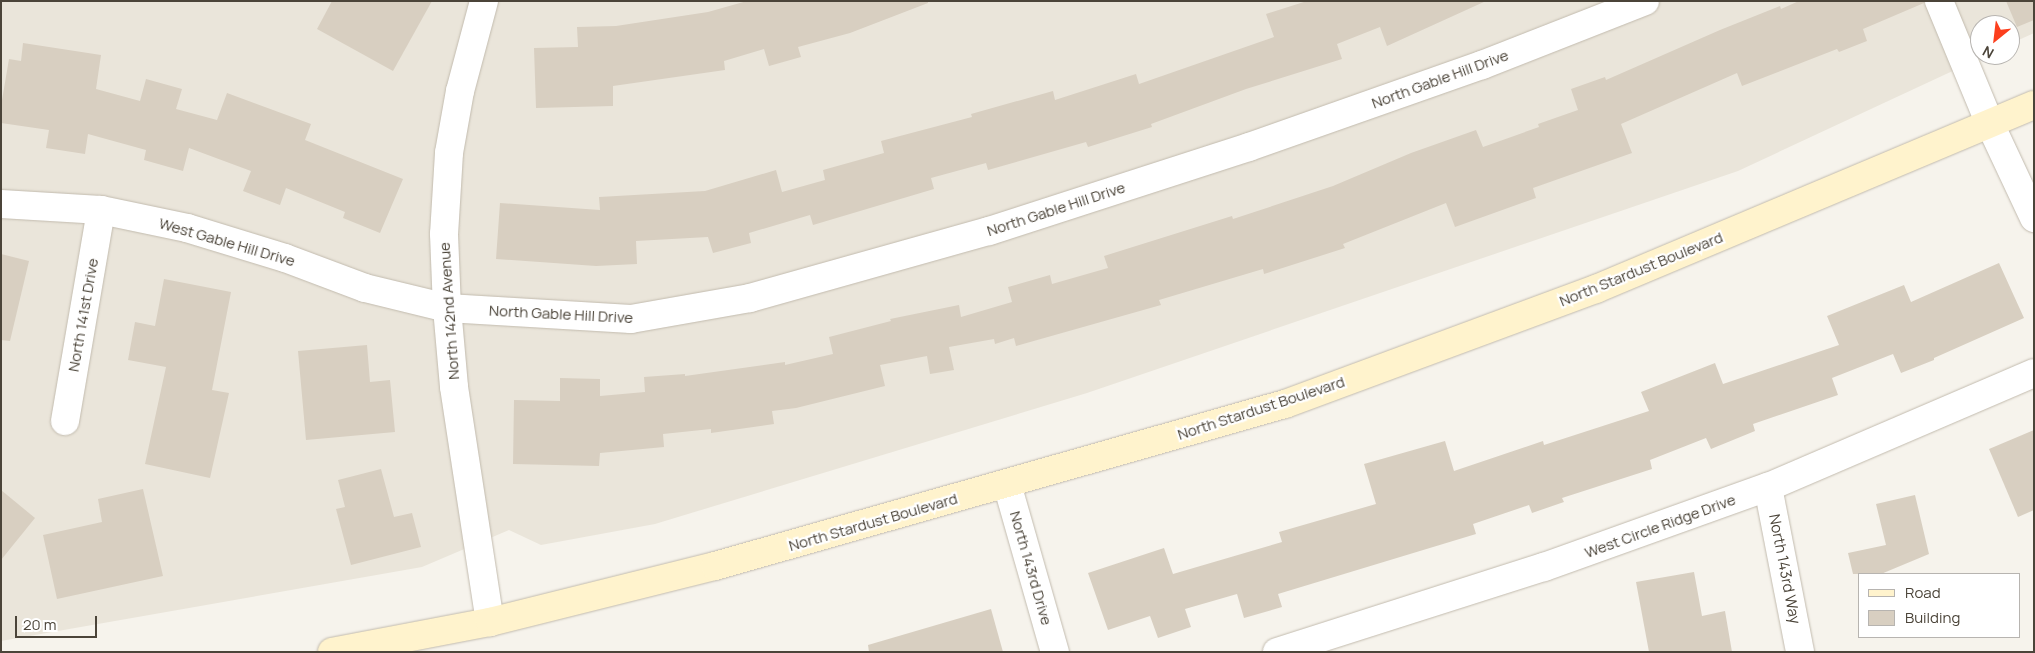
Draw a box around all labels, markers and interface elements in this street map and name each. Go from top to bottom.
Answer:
north arrow [1970,15,2020,65]
text: N [1979,42,1997,63]
street label: North Gable Hill Drive [1369,46,1511,112]
street label: North Gable Hill Drive [985,178,1127,240]
street label: West Gable Hill Drive [157,214,297,270]
street label: North Stardust Boulevard [1557,228,1725,310]
street label: North 142nd Avenue [435,242,463,380]
street label: North 141st Drive [64,257,102,373]
street label: North Gable Hill Drive [488,301,634,327]
street label: North Stardust Boulevard [1175,372,1347,444]
street label: North Stardust Boulevard [787,489,959,555]
street label: West Circle Ridge Drive [1582,490,1738,562]
street label: North 143rd Drive [1006,509,1056,627]
street label: North 143rd Way [1766,512,1804,626]
legend [1858,573,2020,638]
text: Road [1905,582,1941,603]
scale bar [18,606,100,638]
text: Building [1905,607,1960,628]
text: 20 m [23,614,56,635]

